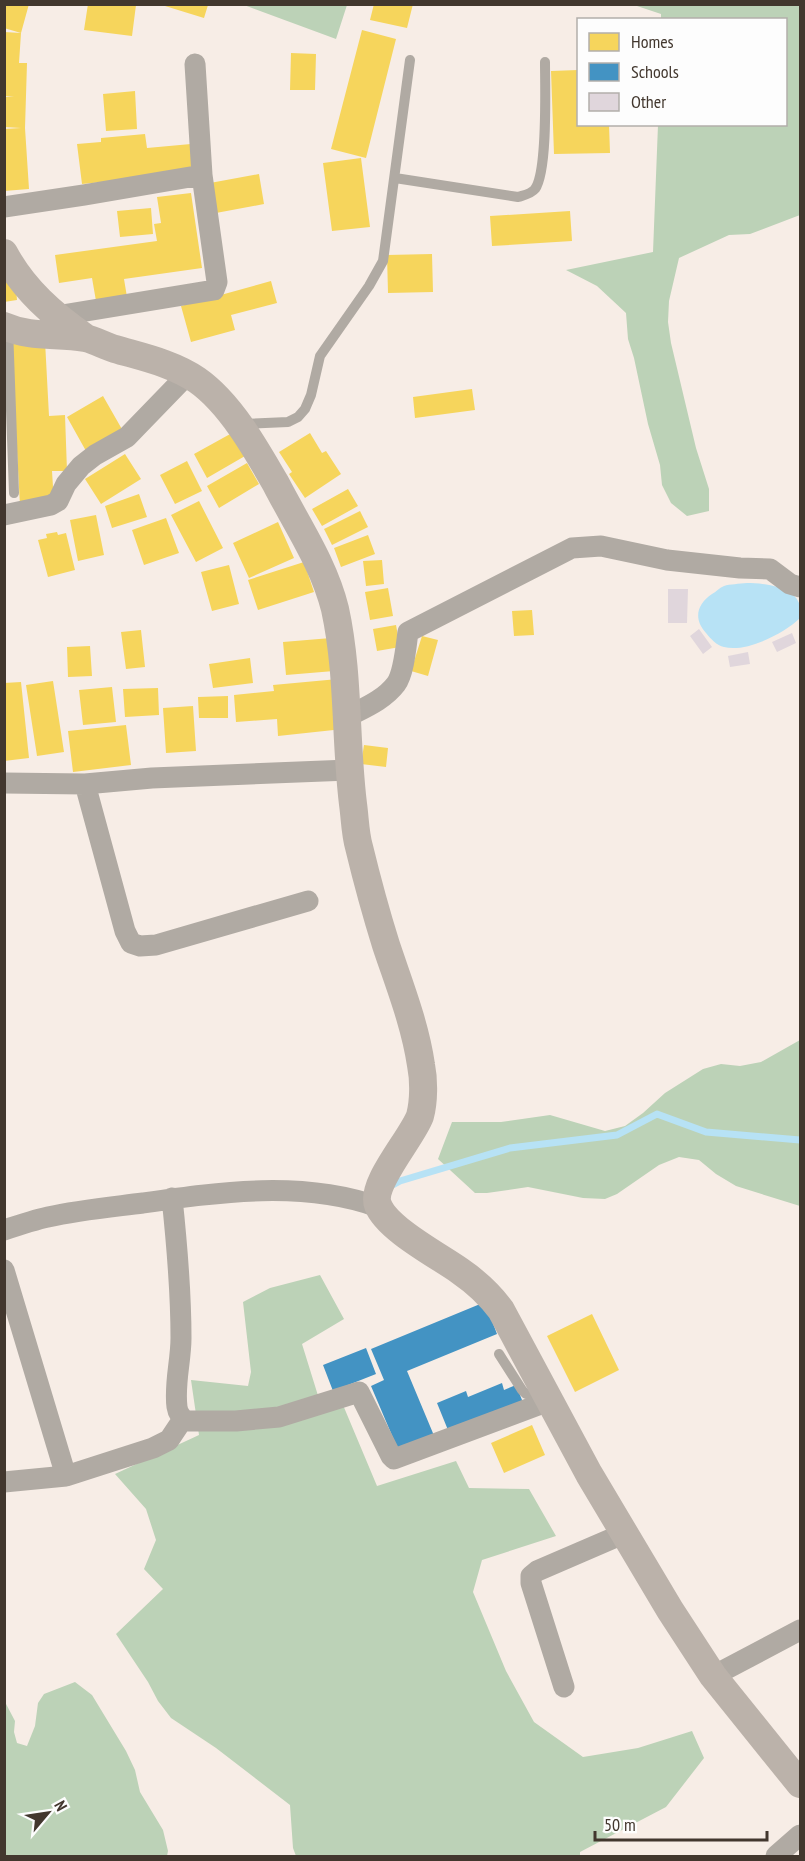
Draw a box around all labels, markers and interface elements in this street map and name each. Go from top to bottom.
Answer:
legend [577,18,787,126]
text: Homes [631,30,674,53]
text: Schools [631,60,679,83]
text: Other [631,90,666,113]
north arrow [18,1783,78,1843]
text: N [50,1797,72,1814]
scale bar [595,1804,768,1842]
text: 50 m [604,1813,636,1836]

